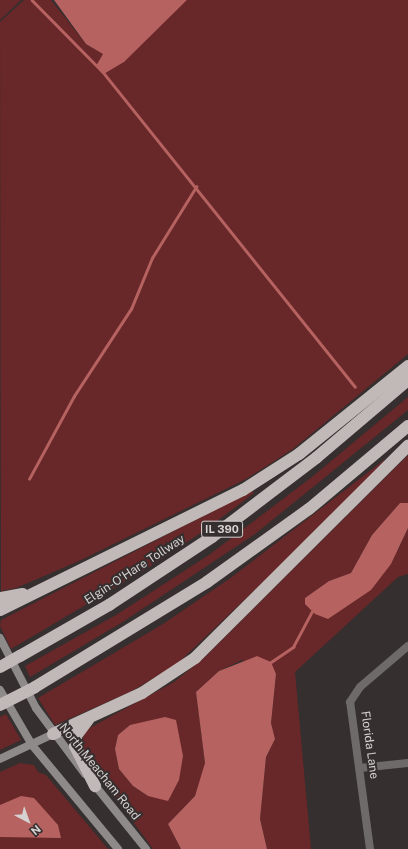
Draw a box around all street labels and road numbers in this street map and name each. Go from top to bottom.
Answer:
road number: IL 390 [201,520,243,538]
street label: Elgin-O'Hare Tollway [82,532,188,608]
street label: Florida Lane [357,710,381,780]
street label: North Meacham Road [56,721,142,823]

